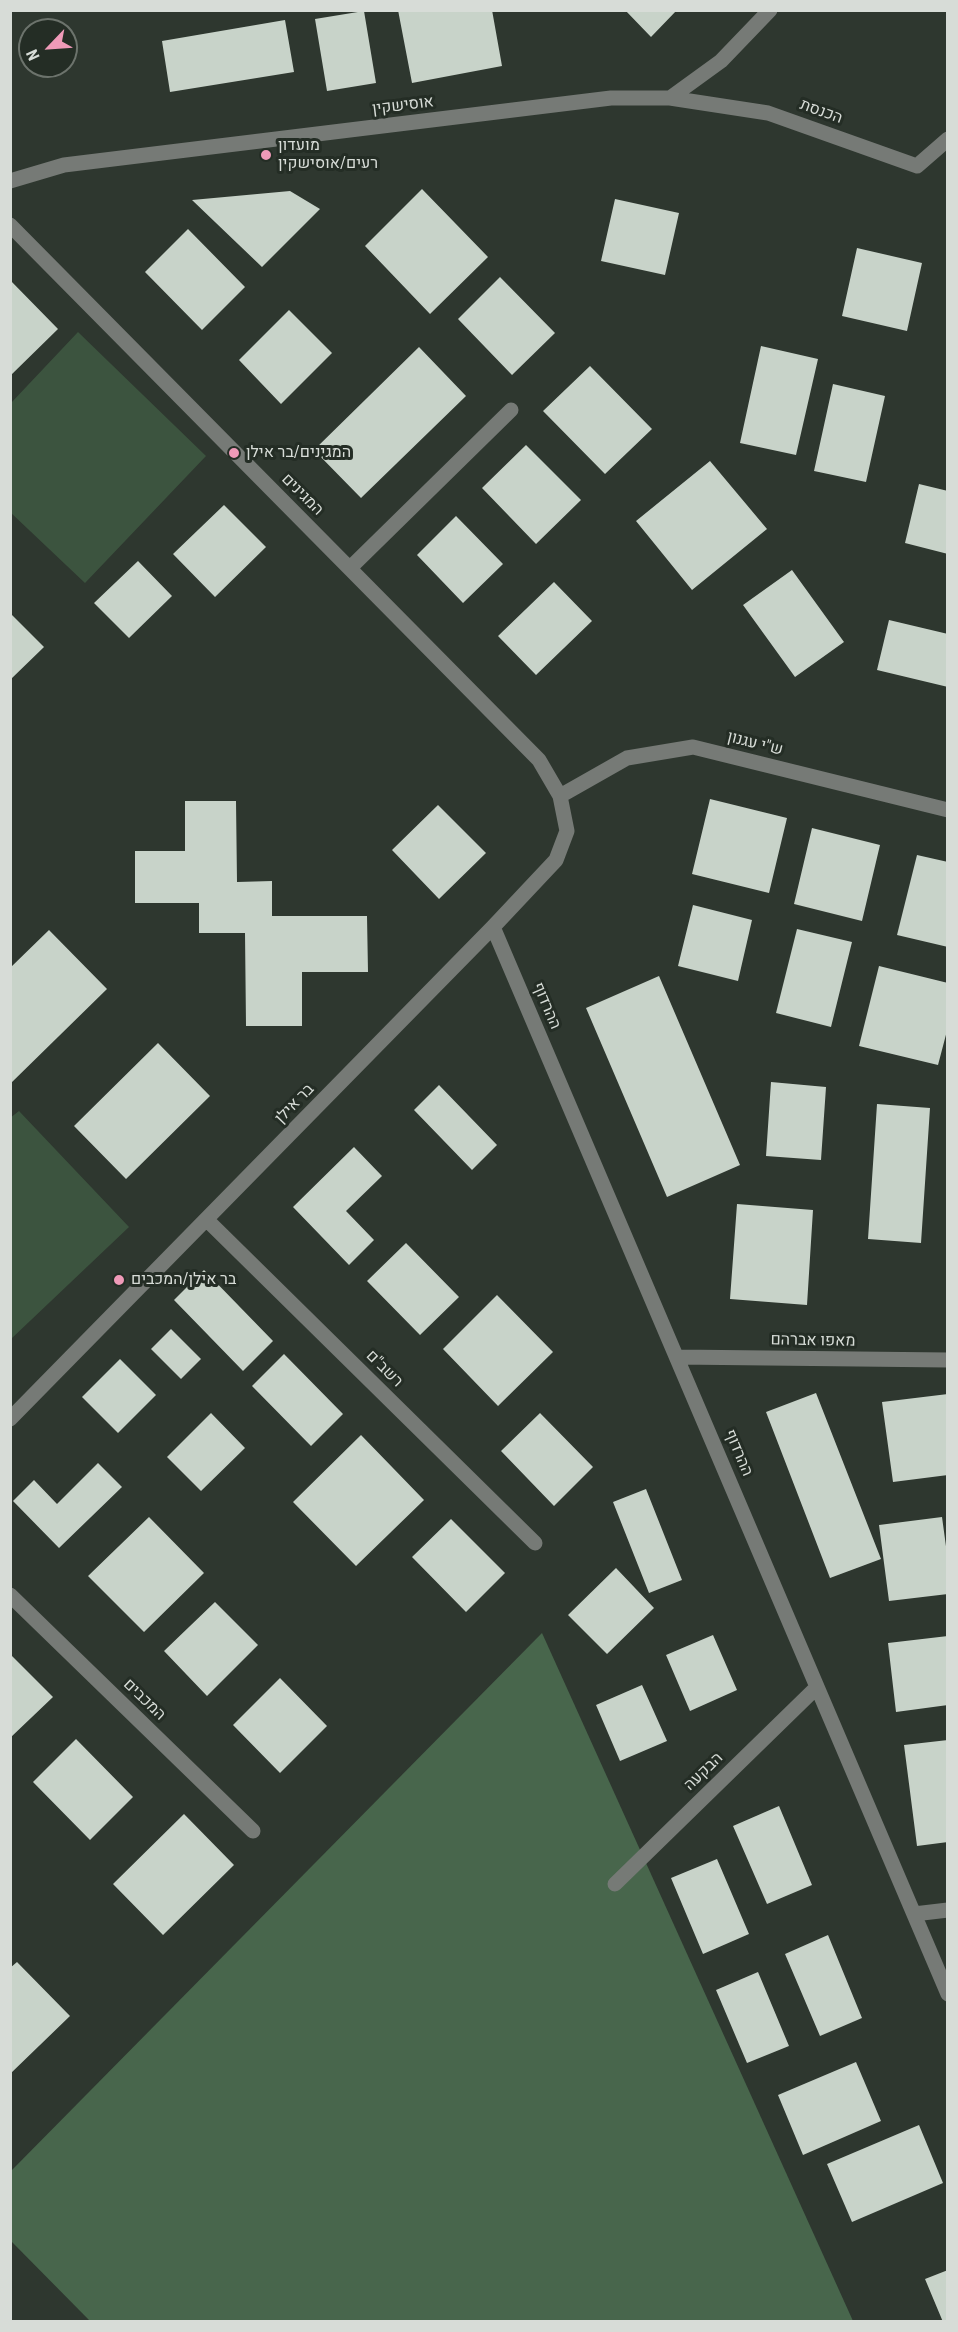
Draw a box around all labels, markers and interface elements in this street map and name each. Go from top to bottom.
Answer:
north arrow [18,18,78,78]
text: N [22,47,44,63]
street label: אוסישקין [371,93,435,119]
street label: הכנסת [797,95,845,129]
place label: מועדון רעים/אוסישקין [278,136,378,174]
marker: מועדון רעים/אוסישקין [259,148,273,162]
place label: המגינים/בר אילן [246,443,351,463]
marker: המגינים/בר אילן [227,446,241,460]
street label: המגינים [277,470,327,520]
street label: ש"י עגנון [725,728,785,760]
street label: ההרדוף [528,980,564,1032]
street label: בר אילן [271,1080,319,1128]
place label: בר אילן/המכבים [131,1270,236,1290]
marker: בר אילן/המכבים [112,1273,126,1287]
street label: מאפו אברהם [770,1331,856,1351]
street label: רשב"ם [362,1347,406,1391]
street label: ההרדוף [720,1427,756,1479]
street label: המכבים [119,1675,169,1725]
street label: הבקעה [681,1749,727,1795]

